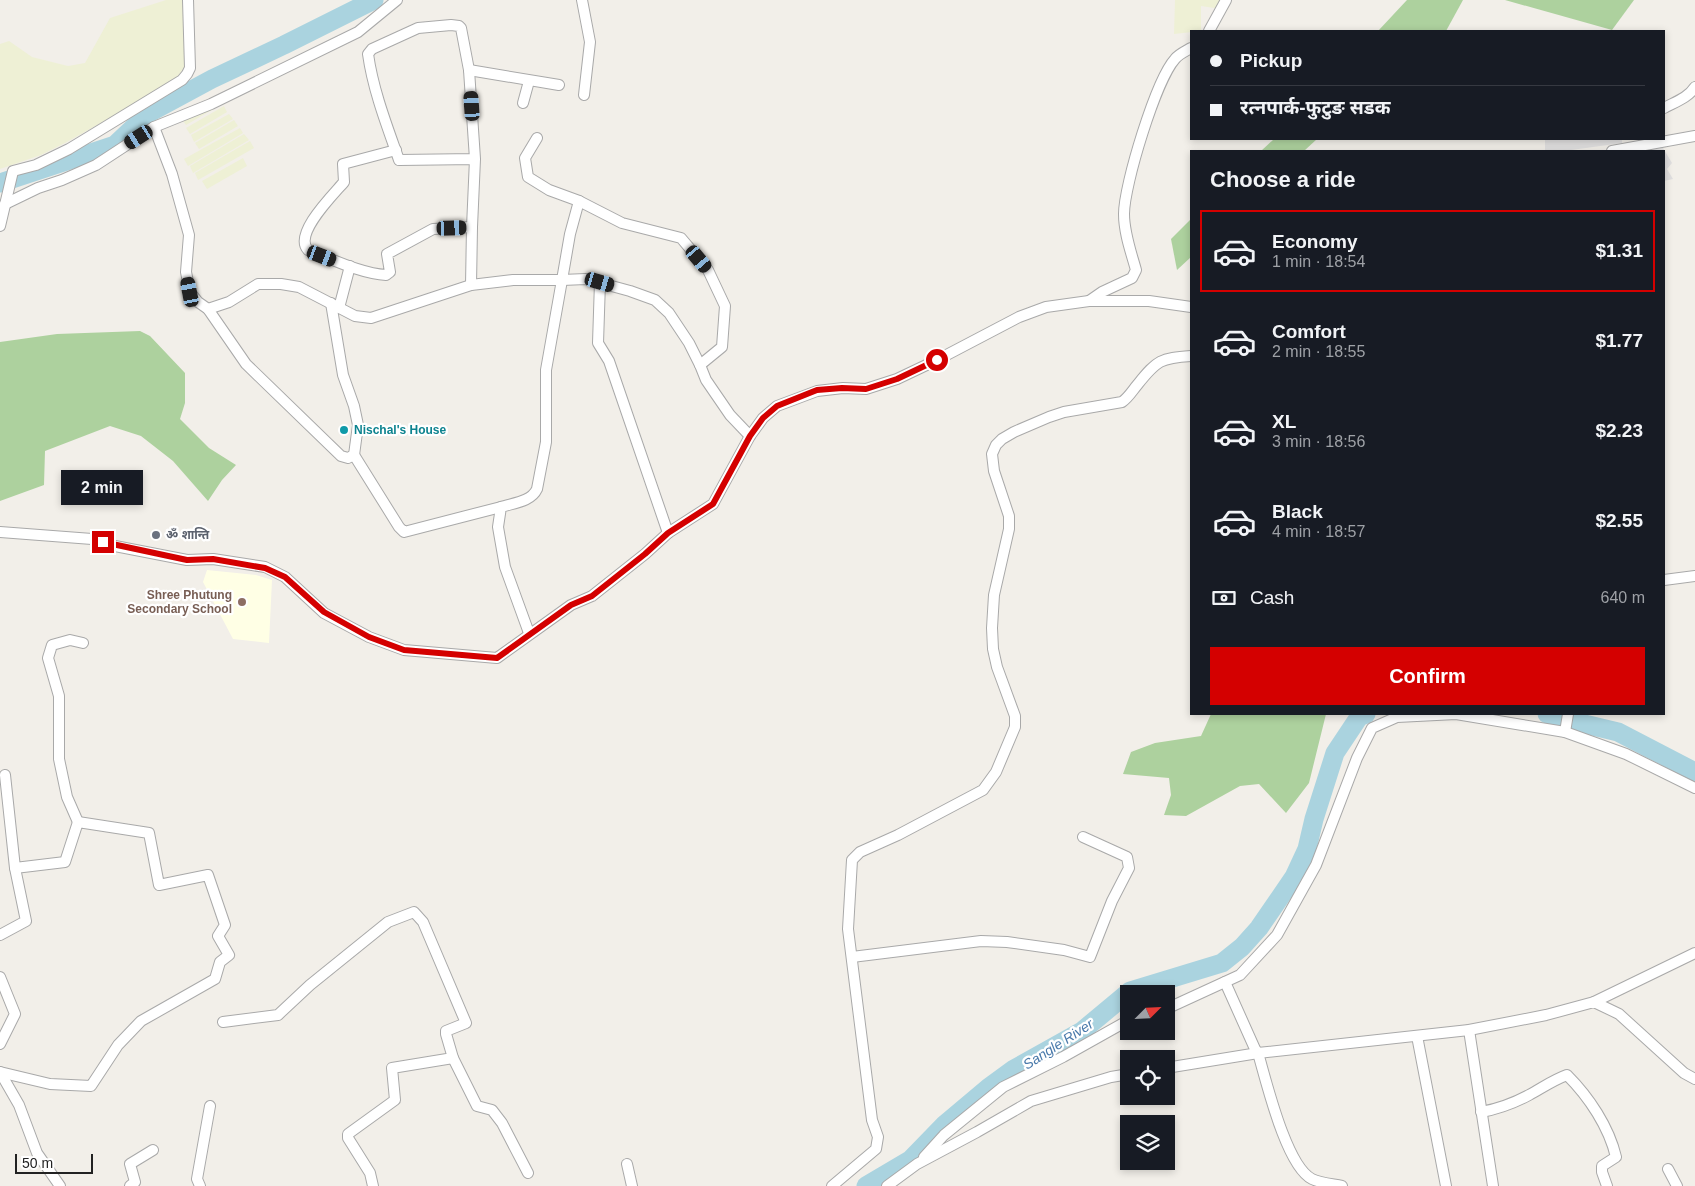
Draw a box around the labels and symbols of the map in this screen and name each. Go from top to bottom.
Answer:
car [463,91,480,121]
car [122,123,155,151]
car [436,220,467,236]
car [683,243,714,275]
car [305,244,338,268]
car [583,271,616,293]
car [179,276,200,308]
route start [926,349,948,371]
place label: Nischal's House [354,423,447,437]
marker: Nischal's House [338,424,350,436]
callout: 2 min [62,470,144,504]
place label: ॐ शान्ति [166,527,210,542]
marker: ॐ शान्ति [150,529,162,541]
route end [92,531,114,553]
place label: Shree Phutung Secondary School [127,588,232,616]
marker: Shree Phutung Secondary School [236,596,248,608]
north arrow [1120,985,1175,1040]
water label: Sangle River [1020,1015,1097,1073]
scale bar [15,1151,92,1174]

